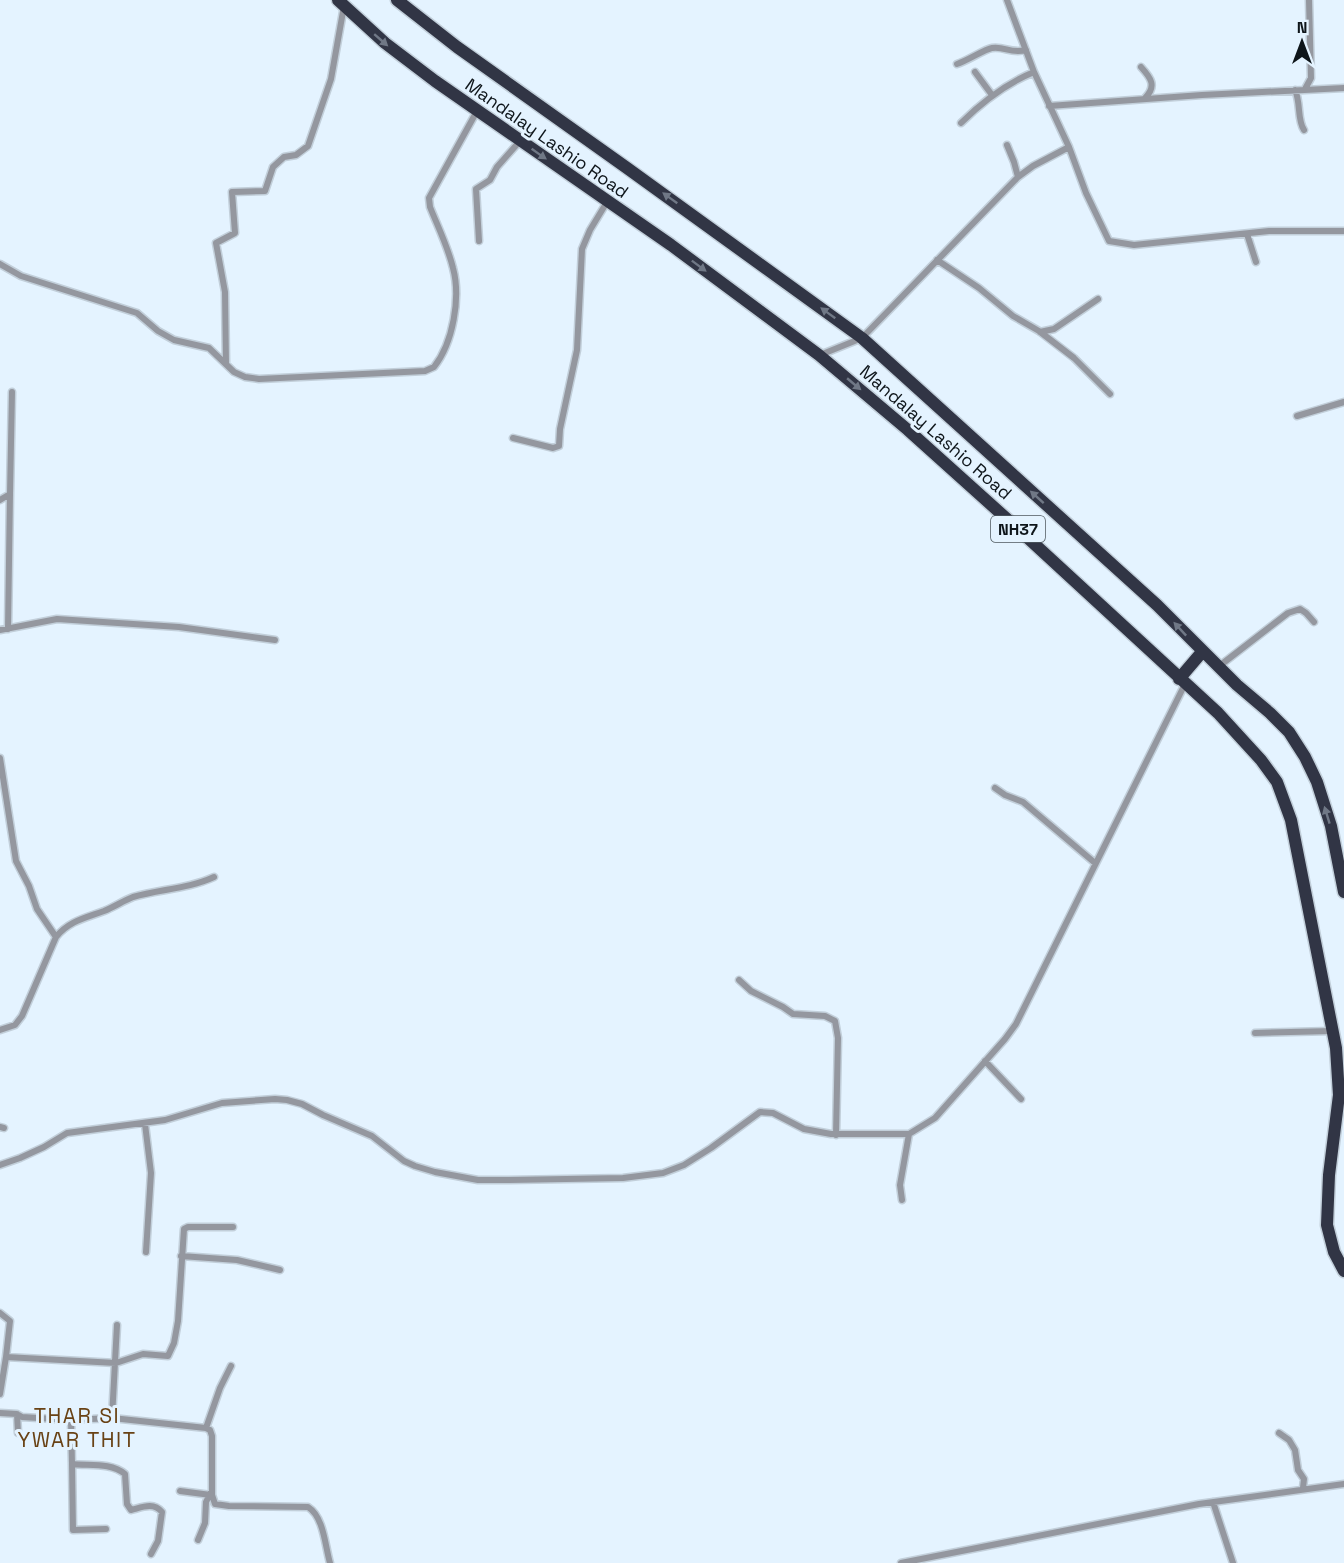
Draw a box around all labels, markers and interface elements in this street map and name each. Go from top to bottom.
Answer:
north arrow [1272,12,1332,72]
text: N [1297,17,1307,38]
one-way arrow [373,33,389,46]
street label: Mandalay Lashio Road [461,73,633,203]
one-way arrow [531,148,546,160]
one-way arrow [662,193,677,205]
one-way arrow [690,260,706,272]
one-way arrow [820,307,836,319]
street label: Mandalay Lashio Road [855,360,1017,504]
one-way arrow [846,377,861,390]
one-way arrow [1030,490,1045,504]
road number: NH37 [991,516,1045,542]
one-way arrow [1174,622,1188,636]
one-way arrow [1322,805,1331,823]
district label: THAR SI YWAR THIT [17,1402,137,1453]

